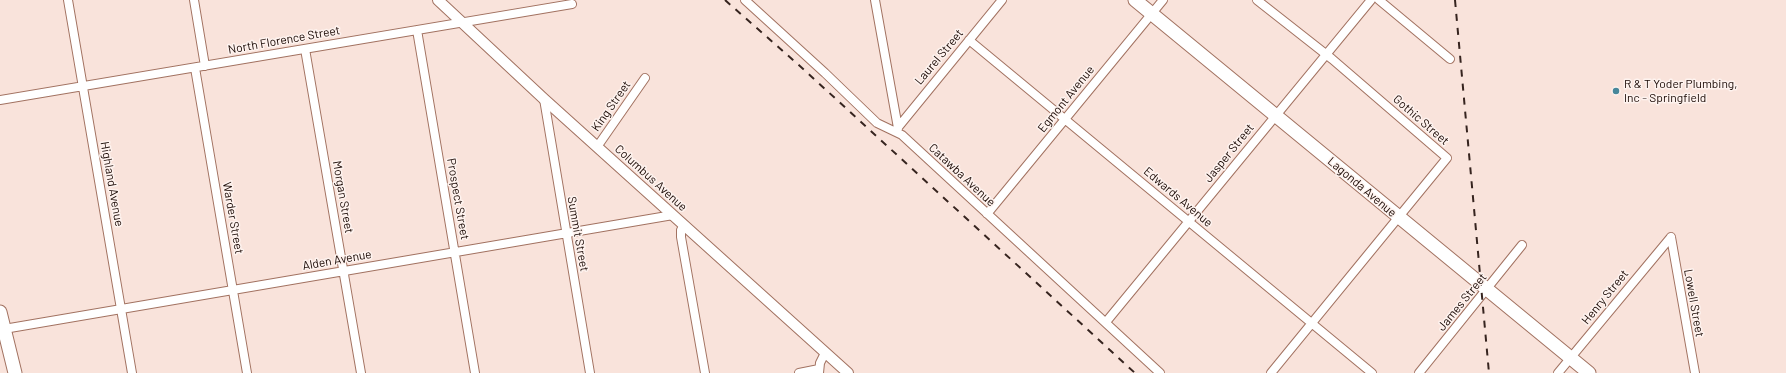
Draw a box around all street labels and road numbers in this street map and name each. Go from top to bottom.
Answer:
street label: North Florence Street [227,23,341,57]
street label: Laurel Street [912,26,966,88]
street label: Egmont Avenue [1035,63,1097,135]
street label: King Street [588,78,634,134]
street label: Gothic Street [1390,92,1452,148]
street label: Jasper Street [1201,121,1257,185]
street label: Highland Avenue [97,140,127,228]
street label: Catawba Avenue [926,141,998,209]
street label: Columbus Avenue [612,142,690,214]
street label: Lagonda Avenue [1325,154,1399,220]
street label: Prospect Street [444,157,472,241]
street label: Morgan Street [330,160,356,234]
street label: Edwards Avenue [1141,164,1215,230]
street label: Warder Street [220,181,246,255]
street label: Summit Street [564,195,592,273]
street label: Alden Avenue [301,247,373,273]
street label: Henry Street [1579,267,1631,327]
street label: Lowell Street [1681,268,1707,338]
street label: James Street [1434,270,1490,334]

